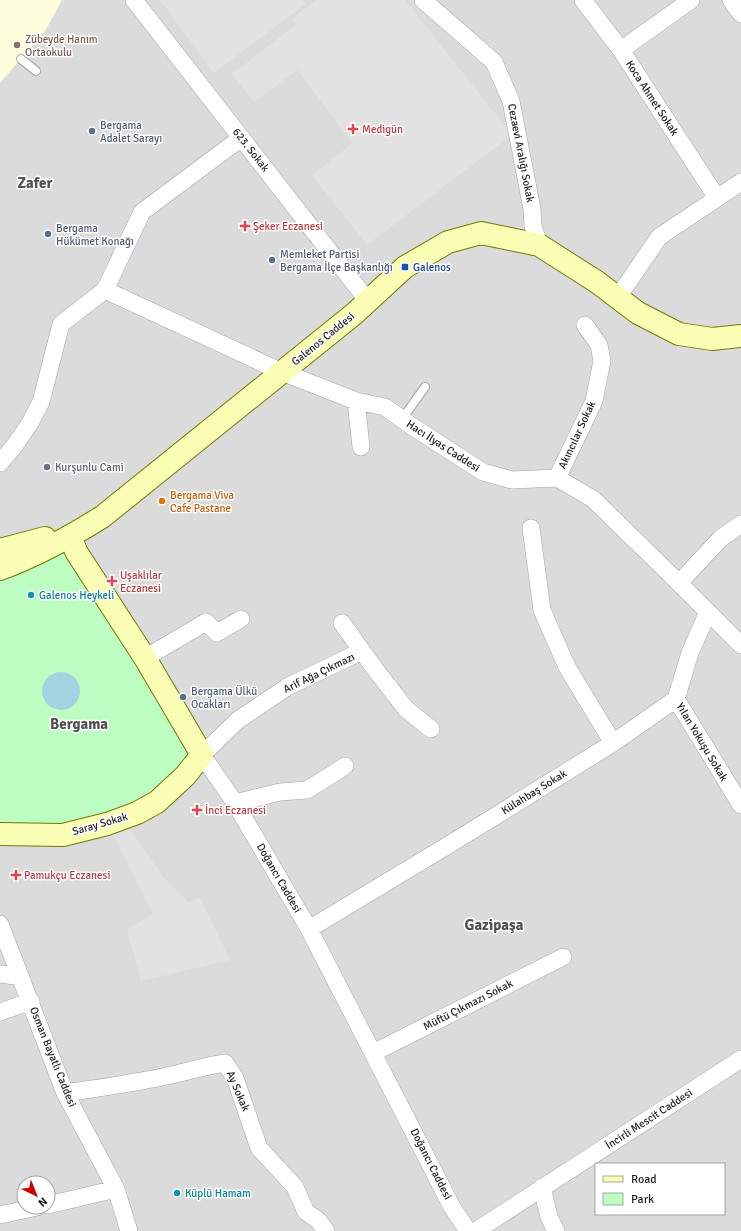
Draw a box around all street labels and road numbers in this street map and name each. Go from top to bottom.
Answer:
street label: Koca Ahmet Sokak [623,58,681,138]
street label: Cezaevi Aralığı Sokak [505,103,537,204]
street label: 623. Sokak [230,126,272,175]
street label: Galenos Caddesi [289,310,357,368]
street label: Akıncılar Sokak [556,399,599,471]
street label: Hacı İlyas Caddesi [404,417,483,475]
street label: Arif Ağa Çıkmazı [281,650,357,696]
street label: Yılan Yokuşu Sokak [673,700,731,784]
street label: Külahbaş Sokak [499,767,569,817]
street label: Saray Sokak [71,810,130,838]
street label: Doğancı Caddesi [254,841,304,915]
street label: Müftü Çıkmazı Sokak [421,977,515,1033]
street label: Osman Bayatlı Caddesi [27,1005,79,1109]
street label: Ay Sokak [224,1069,252,1114]
street label: İncirli Mescit Caddesi [603,1085,695,1152]
street label: Doğancı Caddesi [407,1126,455,1202]

